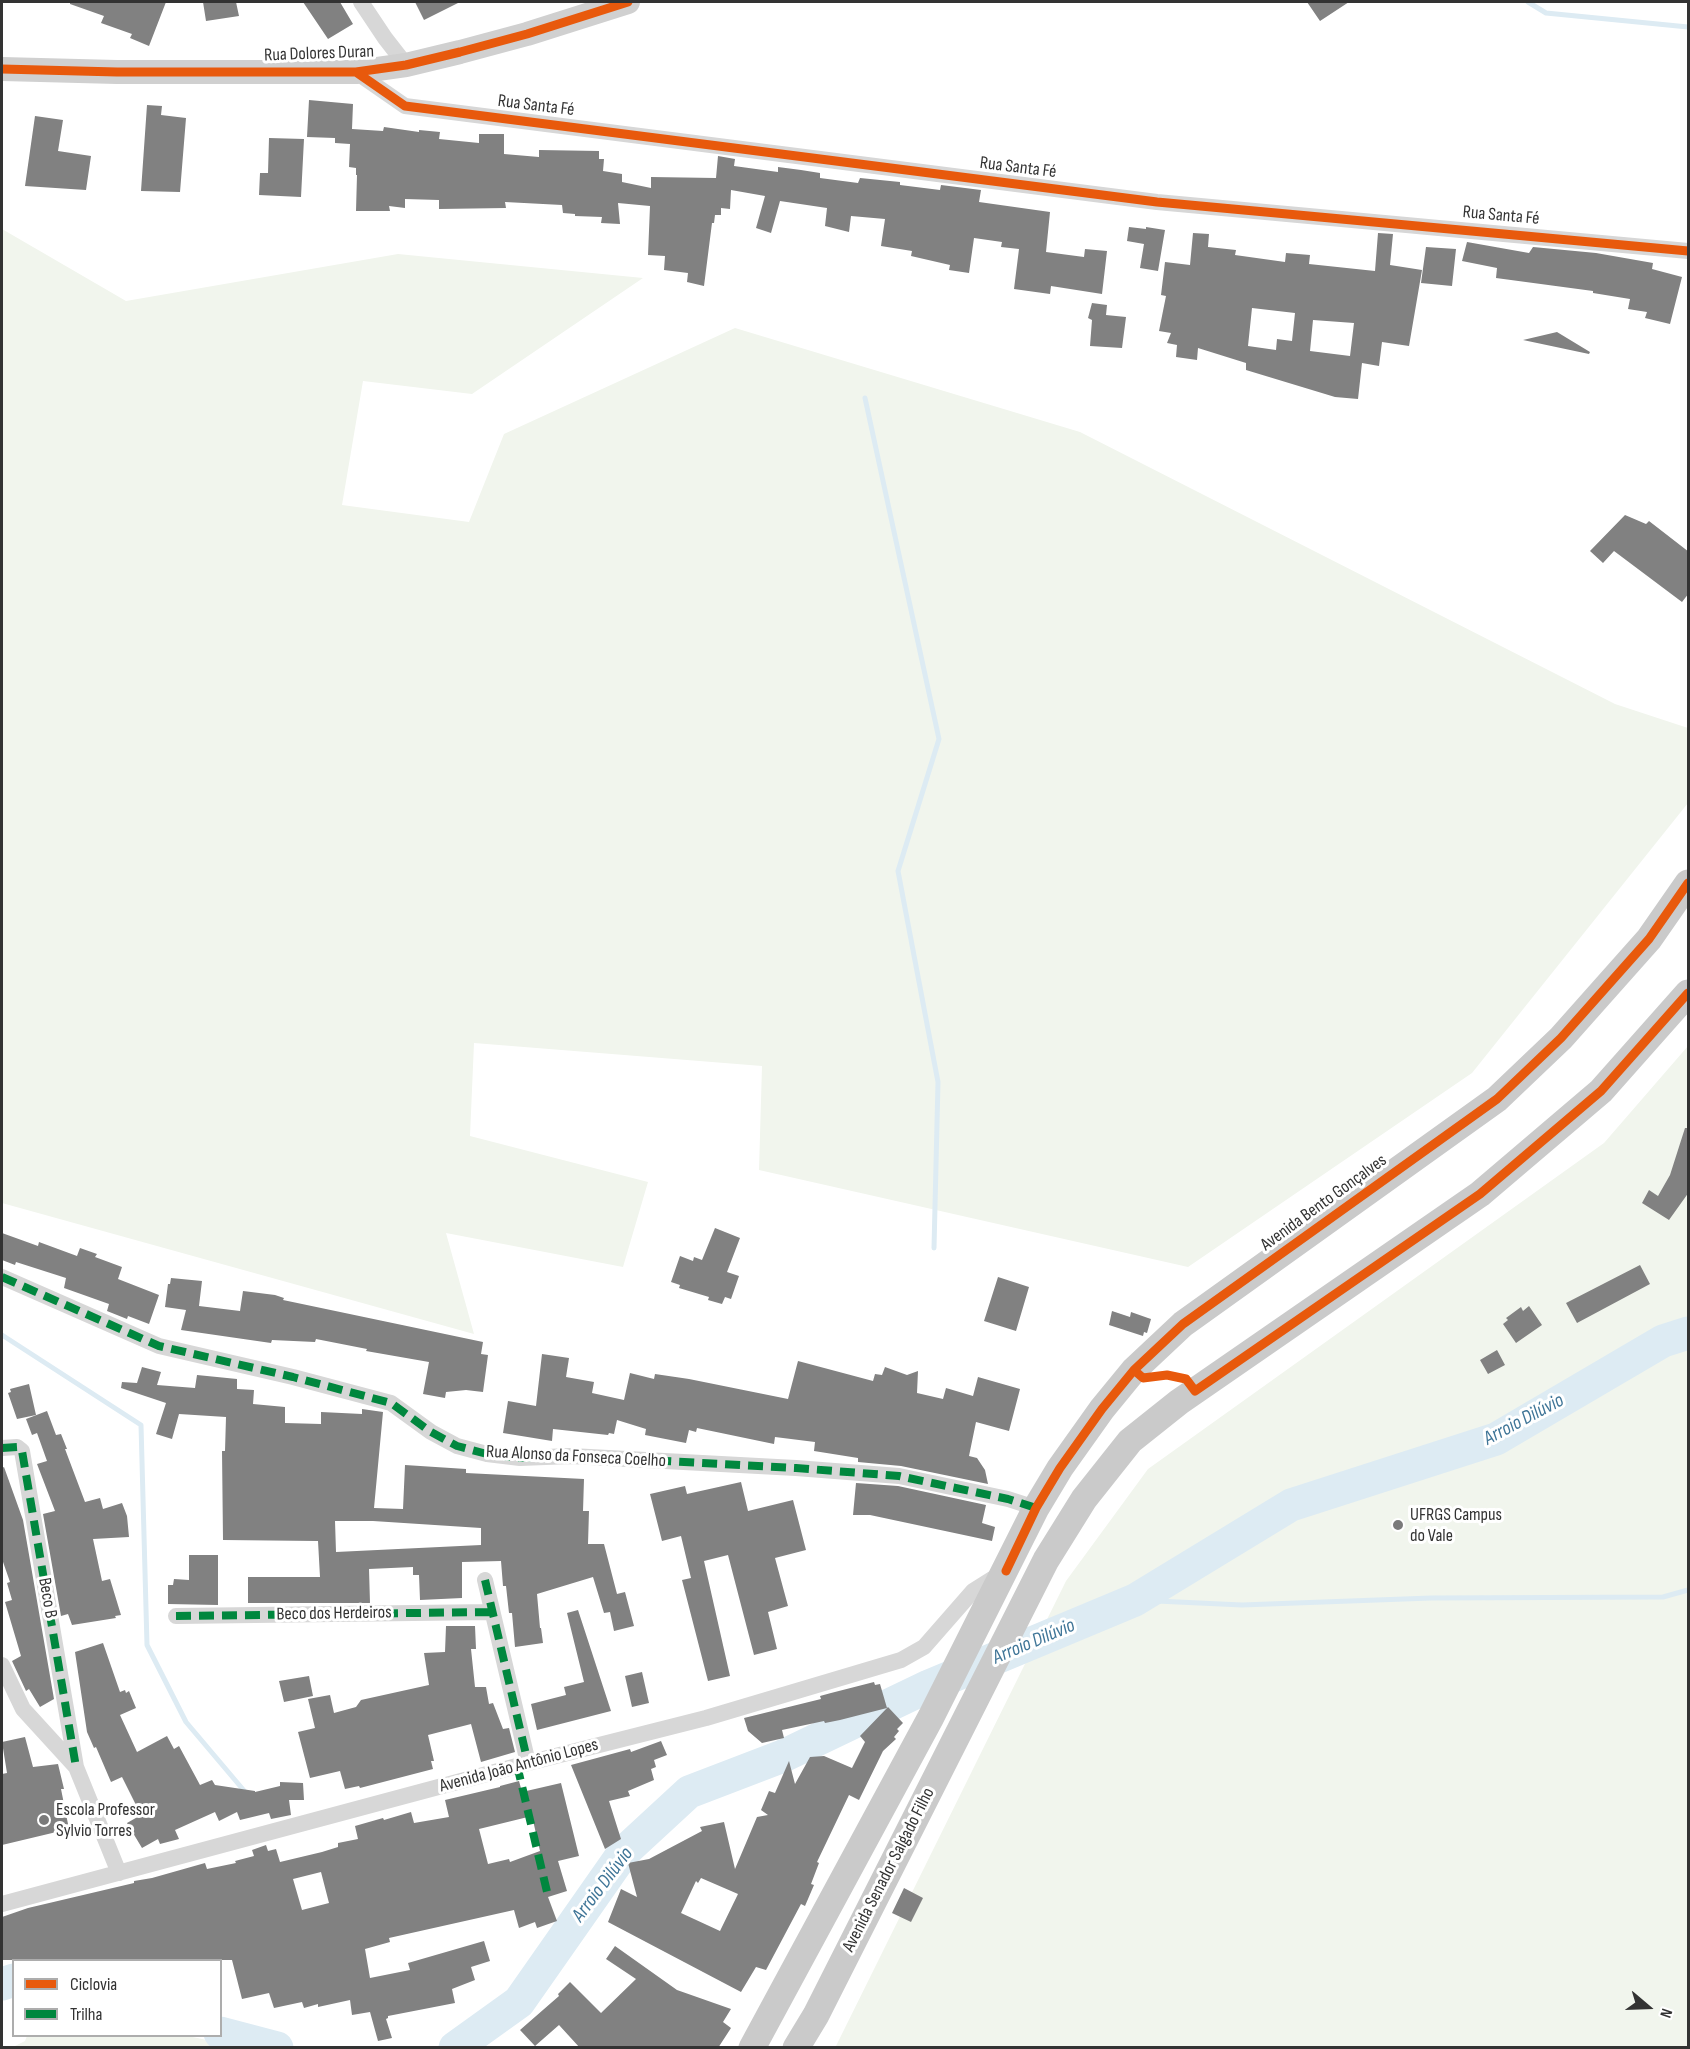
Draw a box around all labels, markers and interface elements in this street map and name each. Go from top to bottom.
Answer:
street label: Rua Dolores Duran [264,41,374,67]
street label: Rua Santa Fé [496,91,576,121]
street label: Rua Santa Fé [978,153,1058,183]
street label: Rua Santa Fé [1462,202,1540,230]
street label: Avenida Bento Gonçalves [1257,1150,1391,1256]
water label: Arroio Dilúvio [1480,1389,1568,1451]
street label: Rua Alonso da Fonseca Coelho [485,1441,667,1473]
place label: UFRGS Campus do Vale [1410,1504,1502,1546]
marker: UFRGS Campus do Vale [1391,1518,1405,1532]
street label: Beco B [33,1576,61,1620]
street label: Beco dos Herdeiros [276,1602,392,1626]
water label: Arroio Dilúvio [989,1614,1079,1670]
street label: Avenida João Antônio Lopes [437,1734,601,1798]
street label: Avenida Senador Salgado Filho [838,1784,940,1956]
place label: Escola Professor Sylvio Torres [56,1799,155,1842]
marker: Escola Professor Sylvio Torres [37,1813,51,1827]
water label: Arroio Dilúvio [567,1843,639,1927]
legend [12,1959,222,2037]
text: Ciclovia [70,1974,117,1995]
north arrow [1618,1977,1678,2037]
text: Trilha [70,2004,102,2025]
text: N [1655,2006,1676,2020]

